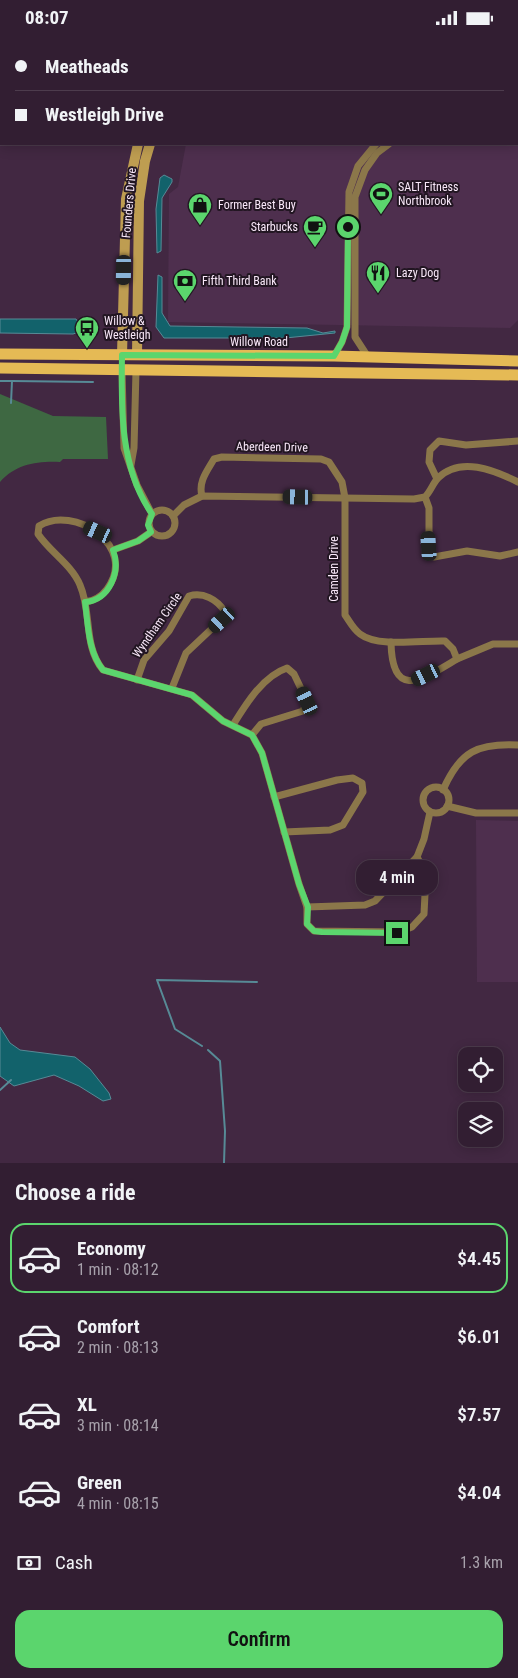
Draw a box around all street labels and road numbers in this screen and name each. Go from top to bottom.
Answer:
street label: Founders Drive [119,167,139,239]
street label: Willow Road [230,335,288,349]
street label: Aberdeen Drive [236,439,308,455]
street label: Camden Drive [327,536,341,602]
street label: Wyndham Circle [129,589,185,660]

